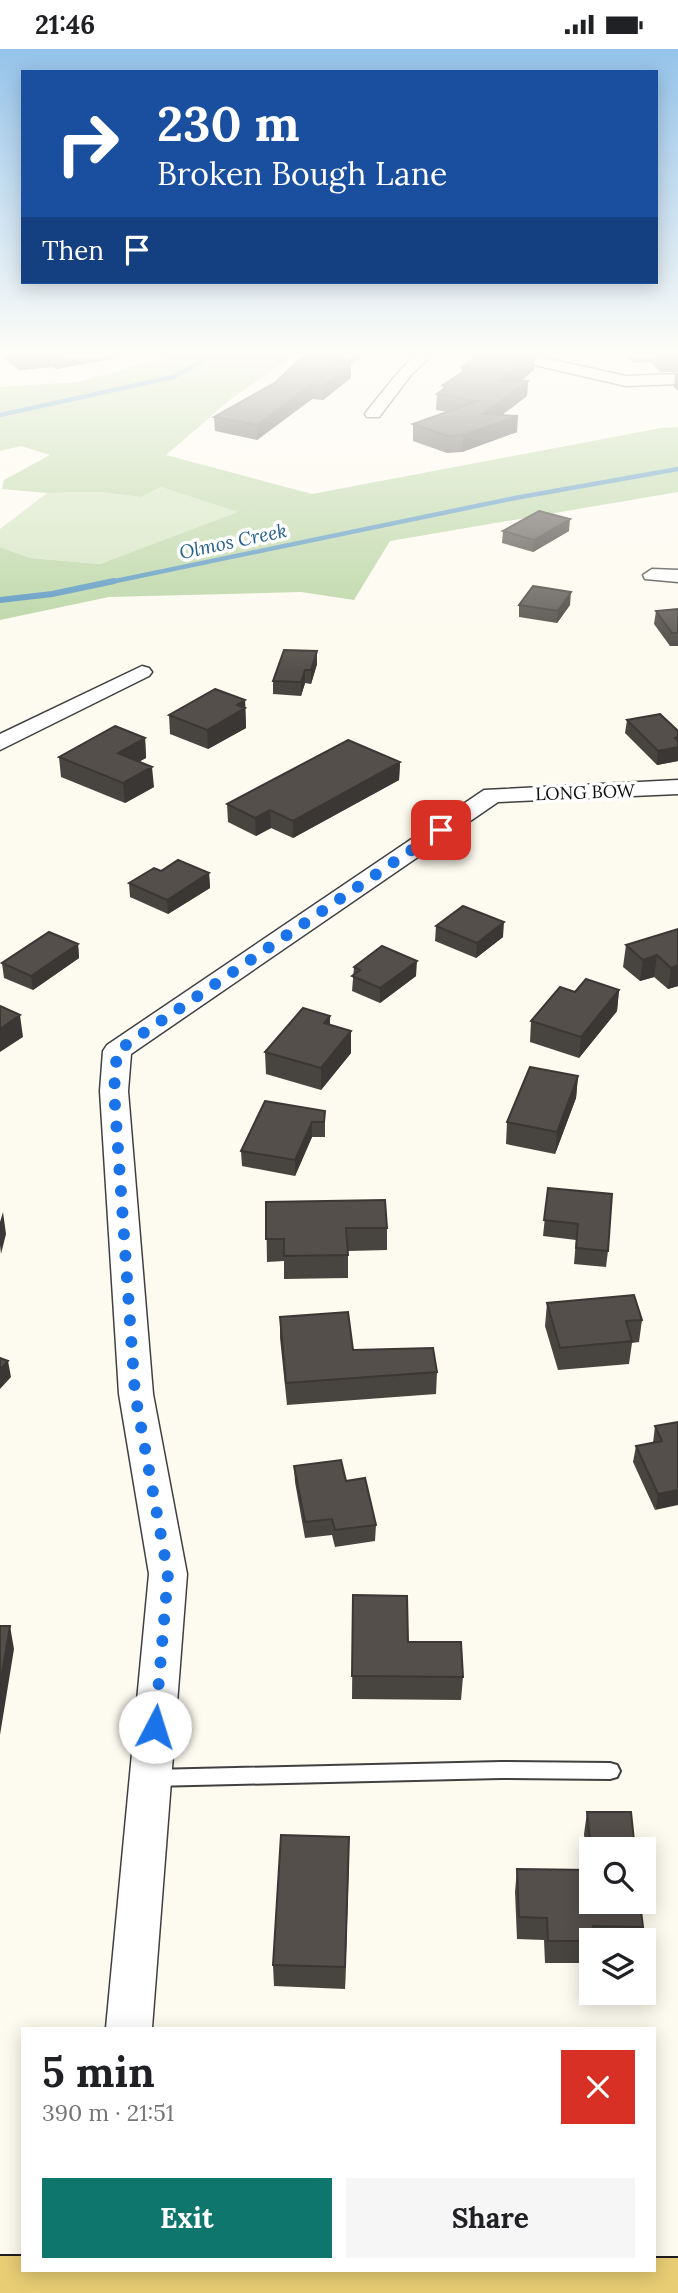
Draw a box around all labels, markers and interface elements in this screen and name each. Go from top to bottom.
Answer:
text: 21:46 [35,8,95,41]
text: 230 m [157,92,300,154]
icon: right [42,98,133,189]
text: Broken Bough Lane [157,153,447,194]
icon: arrive [118,231,156,269]
text: Then [42,234,104,267]
water label: Olmos Creek [177,518,289,564]
street label: LONG BOW [535,779,636,805]
pin [411,800,471,860]
icon: arrive [422,811,460,849]
position arrow [118,1690,192,1764]
map controls [579,1837,656,2005]
button: search [579,1837,656,1914]
button: layers [579,1928,656,2005]
text: 5 min [42,2045,155,2099]
button: close [561,2050,635,2124]
text: 390 m · 21:51 [42,2098,174,2127]
button: Exit [42,2178,332,2258]
button: Share [346,2178,635,2258]

